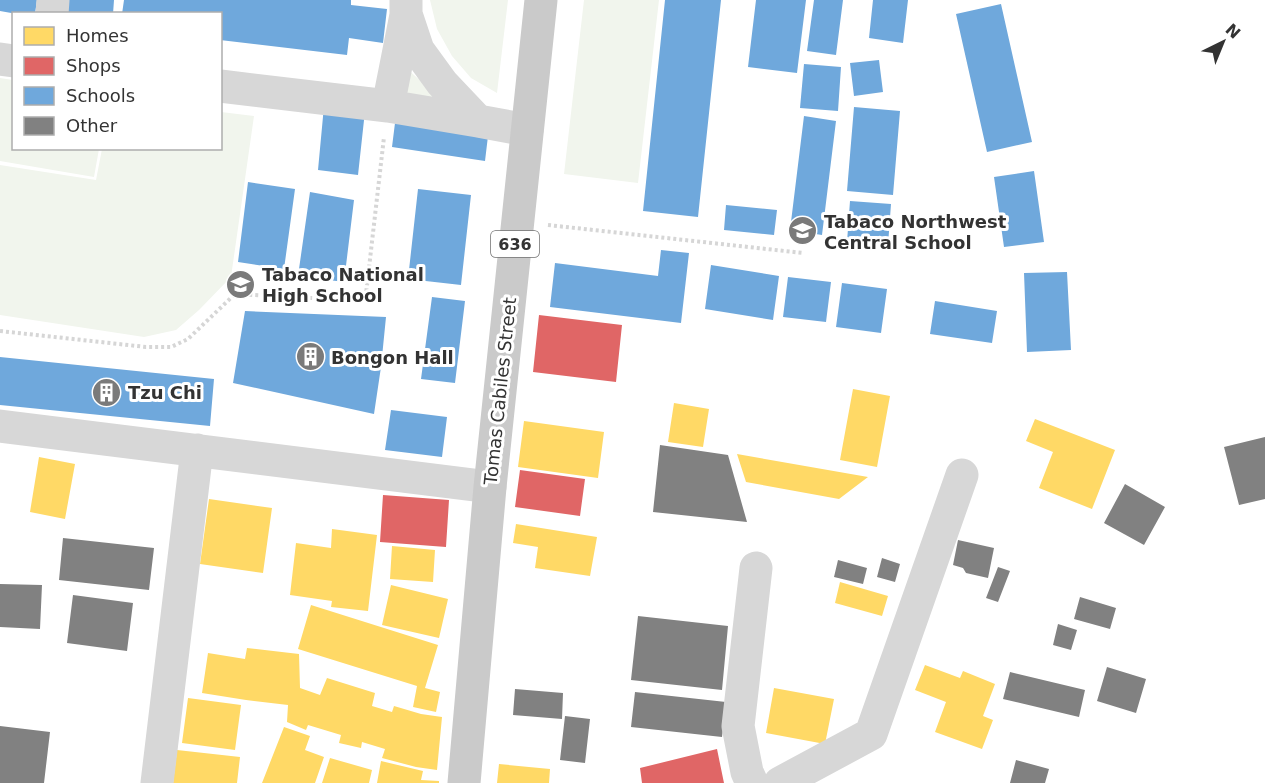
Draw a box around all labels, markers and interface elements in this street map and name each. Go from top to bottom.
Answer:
legend [12,12,222,150]
north arrow [1193,12,1253,72]
text: N [1222,20,1244,43]
text: Homes [66,25,129,46]
text: Shops [66,55,121,76]
text: Schools [66,85,135,106]
text: Other [66,115,118,136]
place label: Tabaco Northwest Central School [824,211,1007,253]
school or university icon: Tabaco Northwest Central School [787,215,819,247]
road number: 636 [491,231,539,257]
place label: Tabaco National High School [262,264,424,306]
school or university icon: Tabaco National High School [225,268,257,300]
street label: Tomas Cabiles Street [480,296,520,487]
building icon: Bongon Hall [294,341,326,373]
place label: Bongon Hall [331,347,454,368]
building icon: Tzu Chi [91,376,123,408]
place label: Tzu Chi [128,382,202,403]

